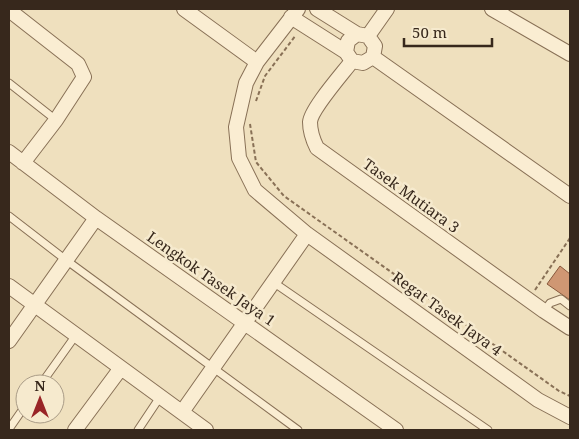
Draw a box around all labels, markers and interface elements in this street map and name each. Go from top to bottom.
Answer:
scale bar [404,15,492,47]
text: 50 m [412,22,447,42]
street label: Tasek Mutiara 3 [359,154,464,237]
street label: Lengkok Tasek Jaya 1 [143,226,280,330]
street label: Regat Tasek Jaya 4 [389,267,507,360]
north arrow [15,374,65,424]
text: N [34,376,46,395]

